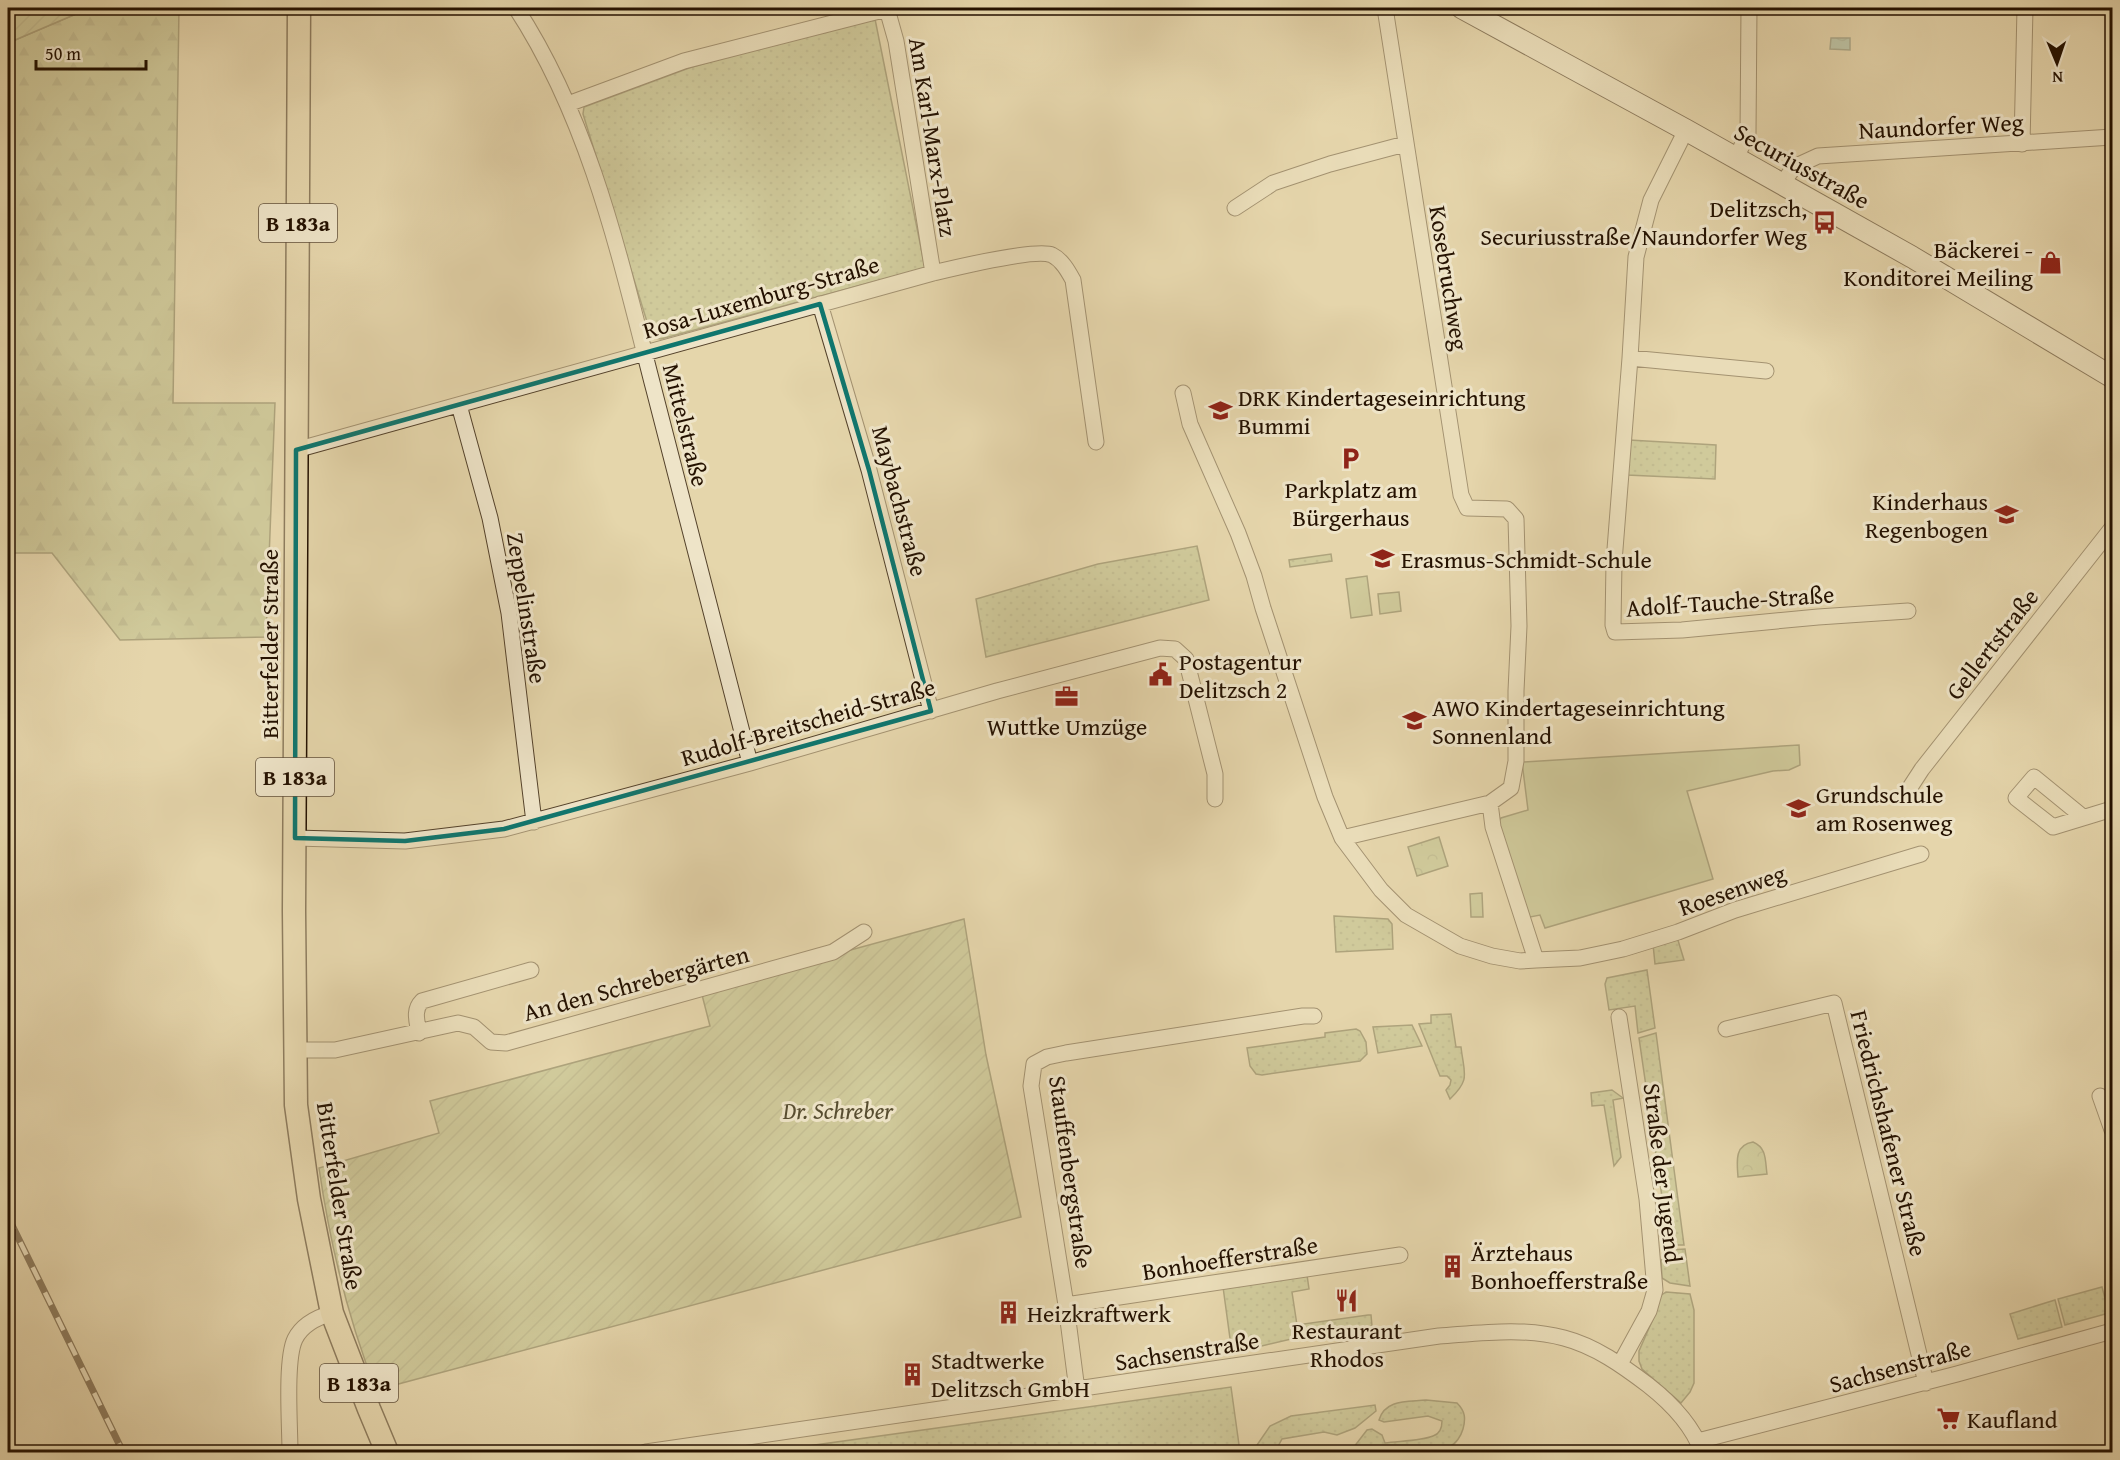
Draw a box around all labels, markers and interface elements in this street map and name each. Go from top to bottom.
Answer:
scale bar [36,33,146,71]
north arrow [2027,33,2087,93]
street label: Am Karl-Marx-Platz [900,35,966,239]
text: 50 m [45,40,81,67]
text: N [2051,66,2063,90]
street label: Naundorfer Weg [1858,104,2024,148]
street label: Securiusstraße [1728,114,1876,218]
place label: Delitzsch, Securiusstraße/Naundorfer Weg [1480,191,1807,254]
street label: Kosebruchweg [1420,203,1478,353]
road number: B 183a [259,204,337,242]
bus stop icon: Delitzsch, Securiusstraße/Naundorfer Weg [1812,209,1838,235]
place label: Bäckerei - Konditorei Meiling [1843,232,2033,295]
street label: Rosa-Luxemburg-Straße [639,246,883,348]
shop icon: Bäckerei - Konditorei Meiling [2038,250,2064,276]
street label: Mittelstraße [654,360,718,490]
place label: DRK Kindertageseinrichtung Bummi [1238,380,1526,443]
school or university icon: DRK Kindertageseinrichtung Bummi [1207,398,1233,424]
street label: Maybachstraße [863,422,937,580]
parking icon: Parkplatz am Bürgerhaus [1338,446,1364,472]
place label: Parkplatz am Bürgerhaus [1285,472,1418,535]
place label: Kinderhaus Regenbogen [1865,484,1989,547]
school or university icon: Kinderhaus Regenbogen [1993,502,2019,528]
street label: Zeppelinstraße [498,530,556,686]
place label: Erasmus-Schmidt-Schule [1401,542,1652,577]
school or university icon: Erasmus-Schmidt-Schule [1370,546,1396,572]
street label: Bitterfelder Straße [252,549,287,739]
street label: Adolf-Tauche-Straße [1625,576,1835,626]
street label: Gellertstraße [1937,581,2047,707]
place label: Postagentur Delitzsch 2 [1179,644,1302,707]
public building icon: Postagentur Delitzsch 2 [1148,662,1174,688]
street label: Rudolf-Breitscheid-Straße [677,669,939,775]
office icon: Wuttke Umzüge [1054,683,1080,709]
place label: AWO Kindertageseinrichtung Sonnenland [1432,690,1725,753]
school or university icon: AWO Kindertageseinrichtung Sonnenland [1401,708,1427,734]
place label: Wuttke Umzüge [987,709,1147,744]
road number: B 183a [256,758,334,796]
place label: Grundschule am Rosenweg [1816,777,1952,840]
school or university icon: Grundschule am Rosenweg [1785,795,1811,821]
street label: Roesenweg [1674,855,1790,925]
street label: An den Schrebergärten [519,936,753,1030]
street label: Friedrichshafener Straße [1841,1006,1937,1260]
street label: Stauffenbergstraße [1040,1073,1102,1271]
street label: Straße der Jugend [1635,1081,1691,1265]
park label: Dr. Schreber [782,1093,894,1128]
street label: Bitterfelder Straße [308,1099,372,1293]
street label: Bonhoefferstraße [1140,1227,1320,1289]
place label: Ärztehaus Bonhoefferstraße [1471,1235,1648,1298]
building icon: Ärztehaus Bonhoefferstraße [1440,1253,1466,1279]
restaurant icon: Restaurant Rhodos [1334,1287,1360,1313]
place label: Heizkraftwerk [1027,1296,1171,1331]
building icon: Heizkraftwerk [996,1300,1022,1326]
place label: Restaurant Rhodos [1292,1313,1403,1376]
street label: Sachsenstraße [1112,1322,1262,1380]
street label: Sachsenstraße [1825,1330,1975,1402]
place label: Stadtwerke Delitzsch GmbH [931,1343,1090,1406]
building icon: Stadtwerke Delitzsch GmbH [900,1361,926,1387]
road number: B 183a [320,1364,398,1402]
place label: Kaufland [1967,1402,2058,1437]
supermarket icon: Kaufland [1936,1406,1962,1432]

